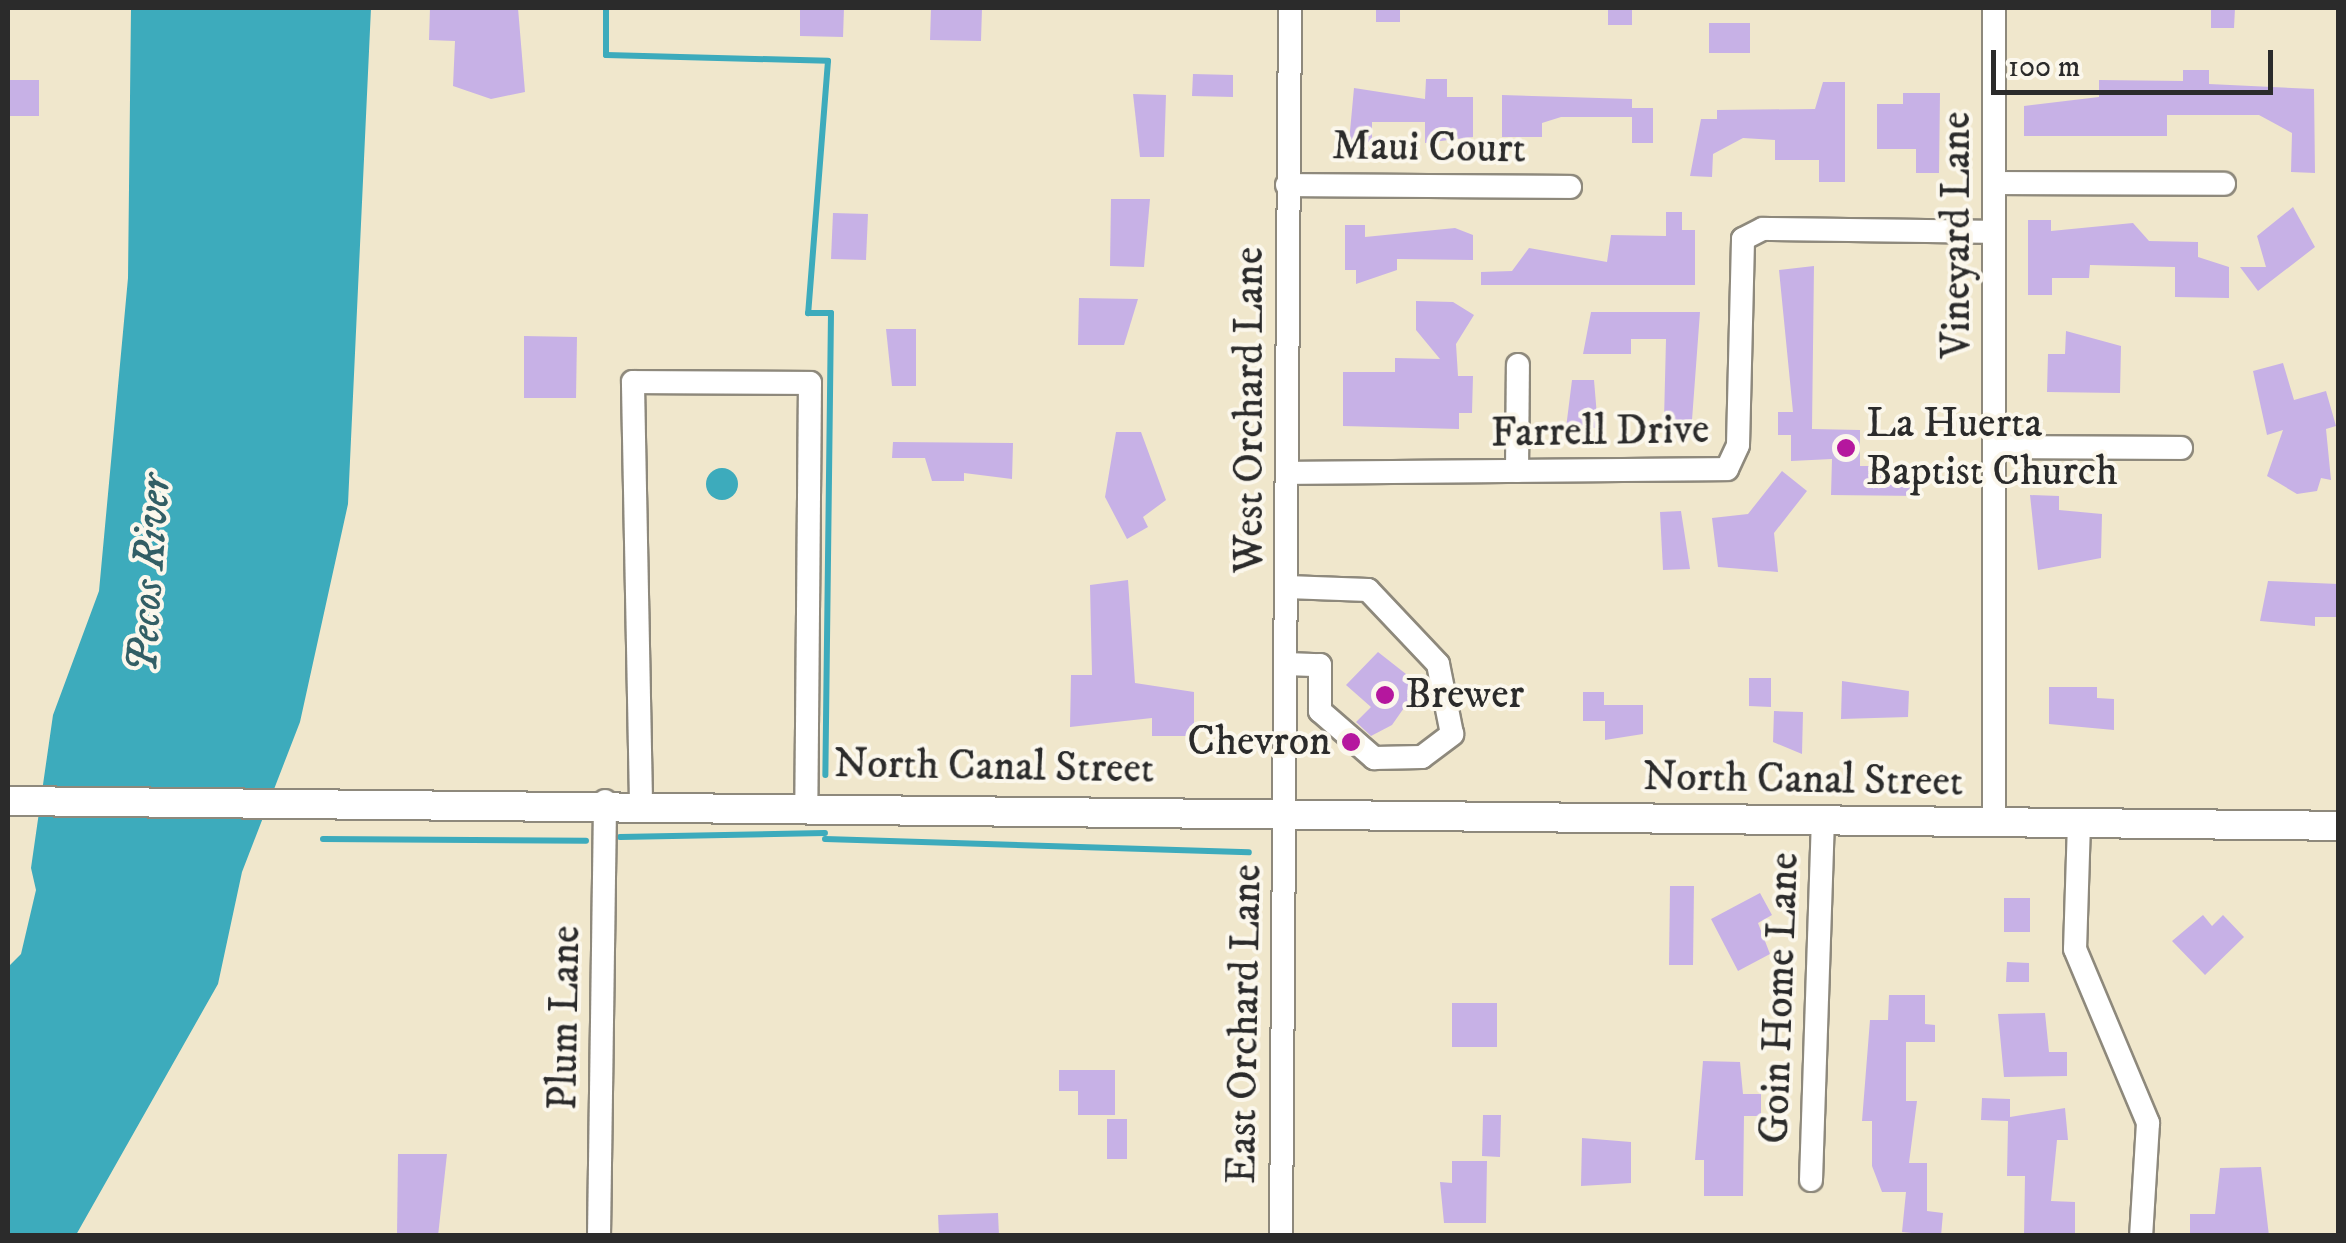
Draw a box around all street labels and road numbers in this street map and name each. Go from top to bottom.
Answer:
street label: Vineyard Lane [1932,112,1982,358]
street label: Maui Court [1332,121,1526,175]
street label: West Orchard Lane [1225,247,1275,573]
street label: Farrell Drive [1490,405,1710,459]
street label: North Canal Street [833,739,1155,795]
street label: North Canal Street [1642,752,1964,808]
street label: Goin Home Lane [1750,851,1810,1145]
street label: East Orchard Lane [1217,864,1273,1184]
street label: Plum Lane [538,925,592,1111]

